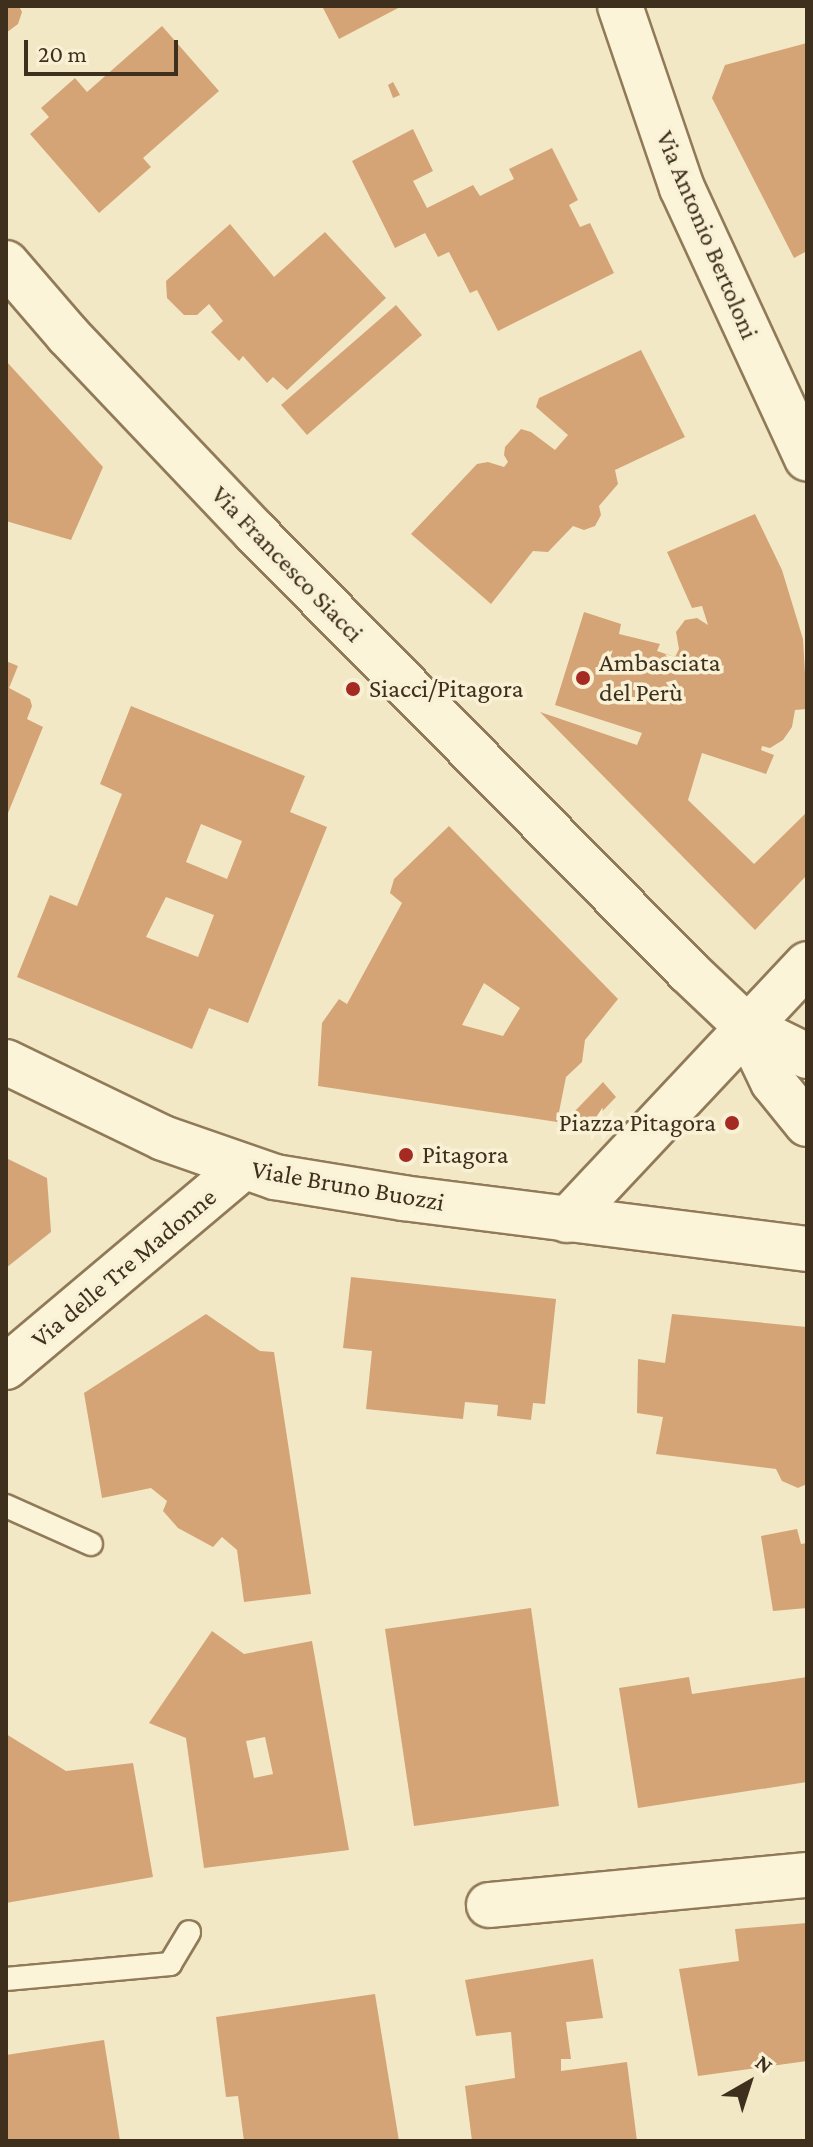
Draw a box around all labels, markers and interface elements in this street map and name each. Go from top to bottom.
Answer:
scale bar [28,24,182,74]
text: 20 m [38,40,87,67]
street label: Via Antonio Bertoloni [649,126,765,344]
street label: Via Francesco Siacci [204,479,370,649]
place label: Ambasciata del Perù [599,647,720,708]
marker: Ambasciata del Perù [574,669,592,687]
place label: Siacci/Pitagora [369,673,524,705]
marker: Siacci/Pitagora [344,680,362,698]
place label: Piazza Pitagora [559,1107,716,1139]
marker: Piazza Pitagora [723,1114,741,1132]
place label: Pitagora [422,1139,508,1171]
marker: Pitagora [397,1146,415,1164]
street label: Viale Bruno Buozzi [249,1154,447,1218]
street label: Via delle Tre Madonne [25,1182,223,1354]
north arrow [709,2043,789,2123]
text: N [751,2050,778,2078]

